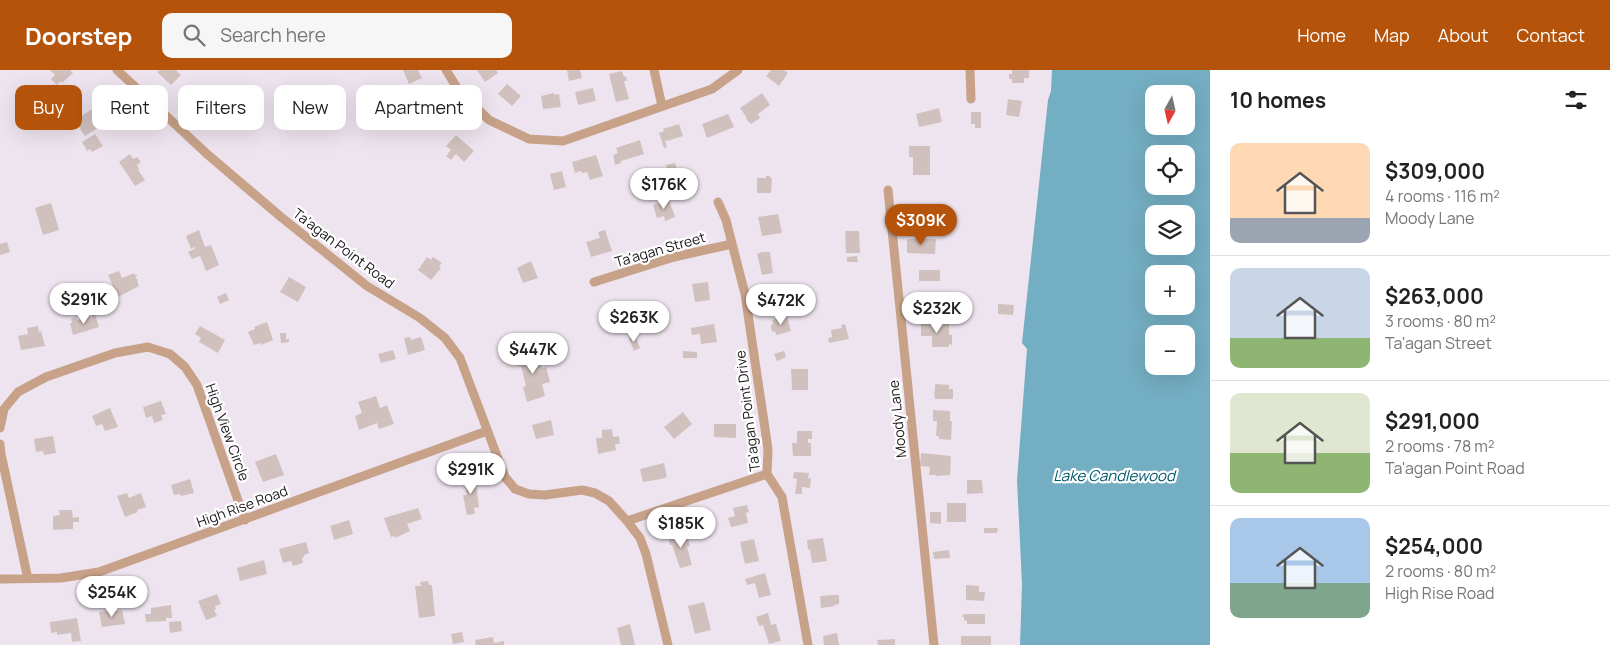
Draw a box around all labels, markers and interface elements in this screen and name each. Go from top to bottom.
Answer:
search box [162,13,512,58]
text: Doorstep [25,19,132,52]
icon: search [180,21,208,49]
text: Search here [220,22,326,48]
text: Home [1297,23,1346,47]
text: Map [1374,23,1410,47]
text: About [1438,23,1488,47]
text: Contact [1516,23,1585,47]
chip: Buy [15,85,82,130]
chip: Rent [92,85,168,130]
chip: Filters [178,85,264,130]
chip: New [274,85,346,130]
chip: Apartment [356,85,482,130]
north arrow [1145,85,1195,135]
map controls [1145,85,1195,375]
text: 10 homes [1230,86,1326,114]
icon: filters [1562,86,1590,114]
button: locate [1145,145,1195,195]
text: $309,000 [1385,157,1485,185]
icon: home [1270,163,1330,223]
pin: $176K [629,168,699,210]
text: $176K [641,173,687,195]
text: 4 rooms · 116 m² [1385,185,1500,207]
street label: Ta'agan Point Road [289,204,399,292]
pin: $309K [886,204,956,246]
button: layers [1145,205,1195,255]
text: Moody Lane [1385,207,1474,229]
text: $309K [896,209,946,231]
street label: Ta'agan Street [612,227,708,271]
button: + [1145,265,1195,315]
pin: $291K [49,282,119,325]
text: $263,000 [1385,282,1484,310]
pin: $472K [746,284,816,326]
text: $291K [61,288,107,310]
icon: home [1270,288,1330,348]
text: $472K [757,289,805,311]
pin: $232K [902,292,972,334]
text: $232K [913,297,961,319]
pin: $263K [599,300,669,343]
text: $263K [609,306,659,328]
text: 3 rooms · 80 m² [1385,310,1496,332]
button: − [1145,325,1195,375]
pin: $447K [498,332,568,375]
text: Ta'agan Street [1385,332,1492,354]
text: $447K [509,338,557,360]
street label: Ta'agan Point Drive [730,349,764,473]
street label: Moody Lane [883,379,911,459]
street label: High View Circle [202,381,254,483]
text: $291,000 [1385,407,1480,435]
icon: home [1270,413,1330,473]
text: 2 rooms · 78 m² [1385,435,1494,457]
pin: $291K [436,452,506,495]
text: Ta'agan Point Road [1385,457,1525,479]
text: $291K [448,458,494,480]
water label: Lake Candlewood [1053,465,1177,486]
street label: High Rise Road [194,481,290,531]
pin: $185K [646,506,716,549]
text: $185K [658,512,704,534]
text: $254,000 [1385,532,1483,560]
icon: home [1270,538,1330,598]
text: 2 rooms · 80 m² [1385,560,1496,582]
pin: $254K [77,576,147,618]
text: $254K [87,581,137,603]
text: High Rise Road [1385,582,1495,604]

